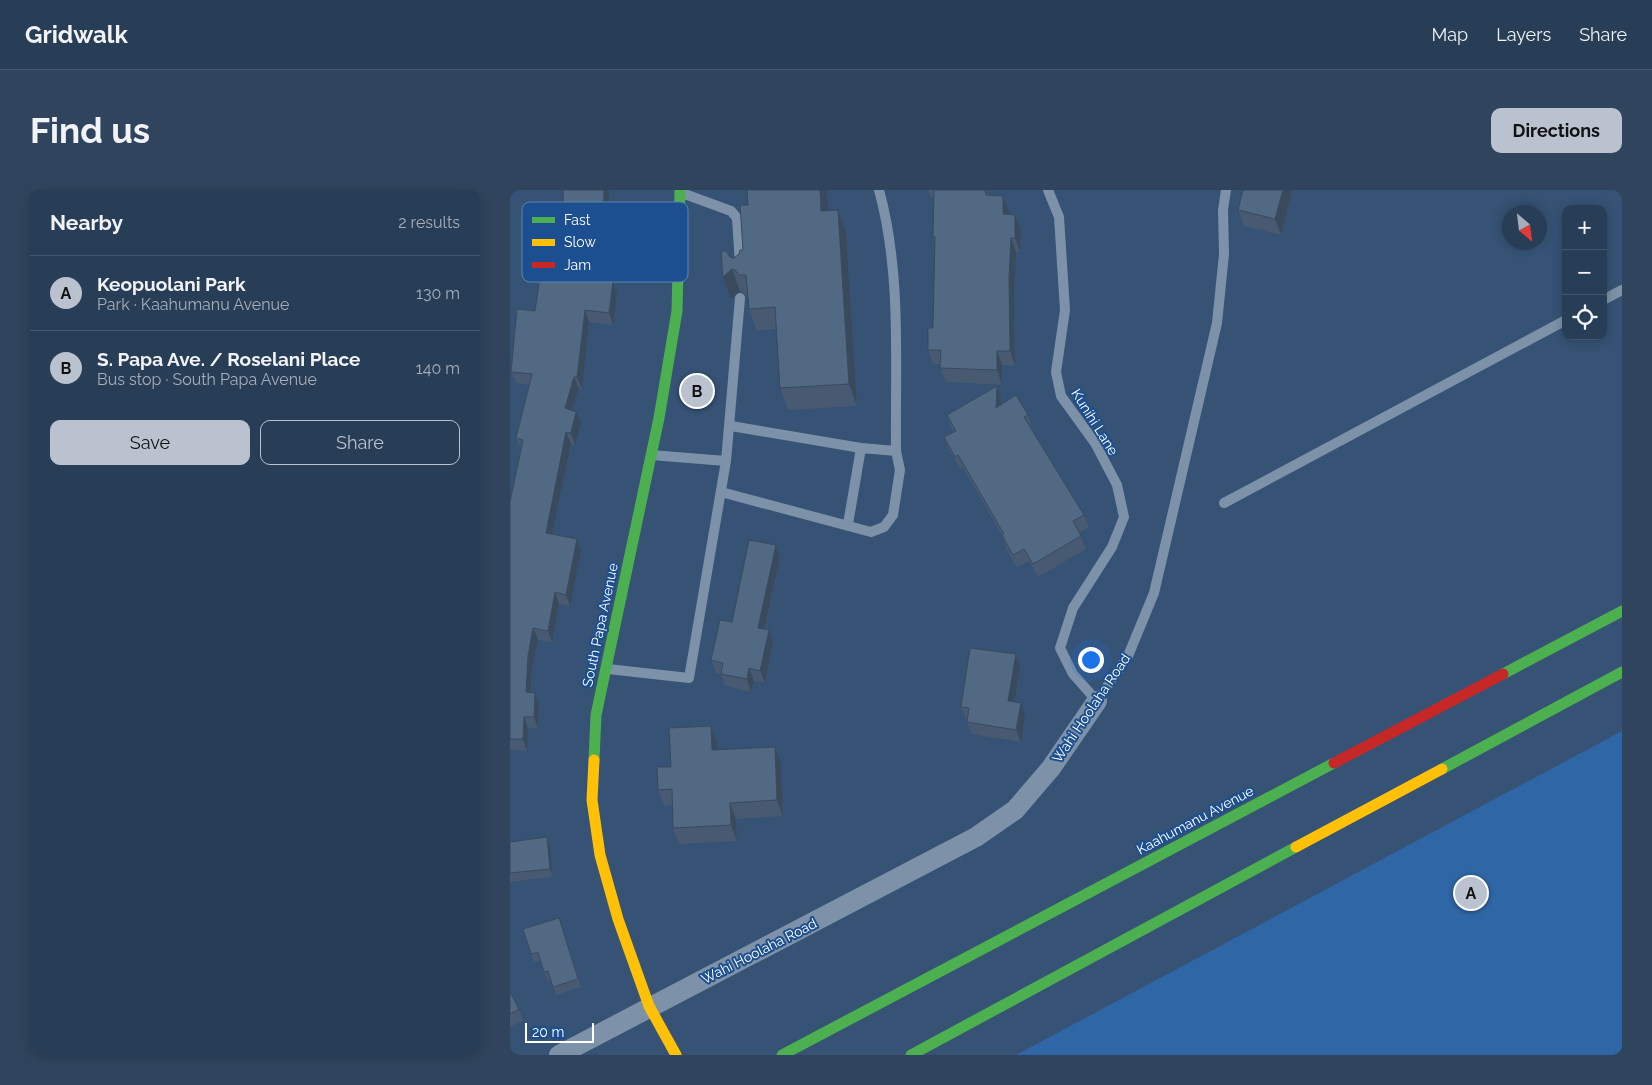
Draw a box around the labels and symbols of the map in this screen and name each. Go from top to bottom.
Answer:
legend [522,202,688,282]
north arrow [1502,205,1547,250]
text: Fast [564,212,591,228]
text: Slow [564,234,596,250]
text: Jam [564,257,591,273]
pin: B [681,372,713,410]
street label: Kunihi Lane [1068,386,1122,458]
street label: South Papa Avenue [579,562,621,688]
your location [1078,647,1104,673]
street label: Wahi Hoolaha Road [1049,651,1133,765]
street label: Kaahumanu Avenue [1134,782,1256,858]
pin: A [1455,874,1487,912]
street label: Wahi Hoolaha Road [699,915,819,987]
scale bar [525,1020,594,1043]

